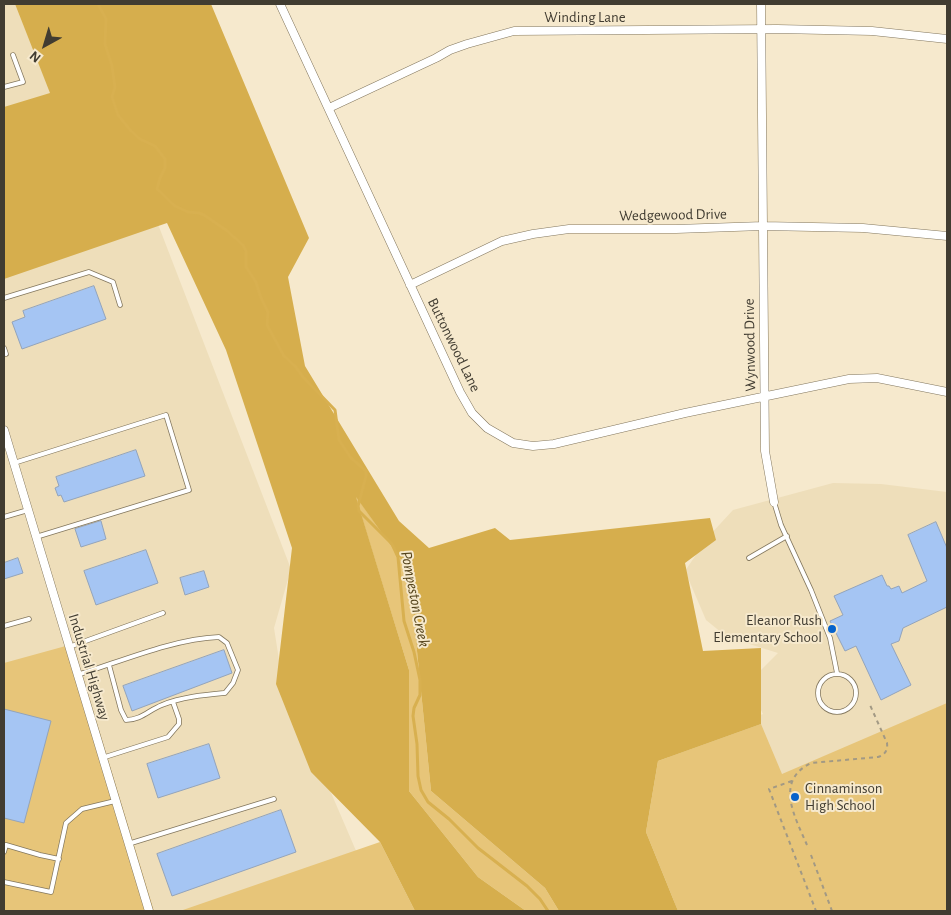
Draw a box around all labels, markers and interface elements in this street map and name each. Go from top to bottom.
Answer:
street label: Winding Lane [544,8,626,26]
north arrow [20,20,70,70]
text: N [27,48,44,65]
street label: Wedgewood Drive [619,205,727,225]
street label: Buttonwood Lane [423,295,485,395]
street label: Wynwood Drive [740,298,760,392]
water label: Pompeston Creek [396,549,434,649]
street label: Industrial Highway [64,611,114,723]
place label: Eleanor Rush Elementary School [713,611,822,646]
marker: Eleanor Rush Elementary School [826,623,838,635]
place label: Cinnaminson High School [805,779,882,814]
marker: Cinnaminson High School [789,791,801,803]

